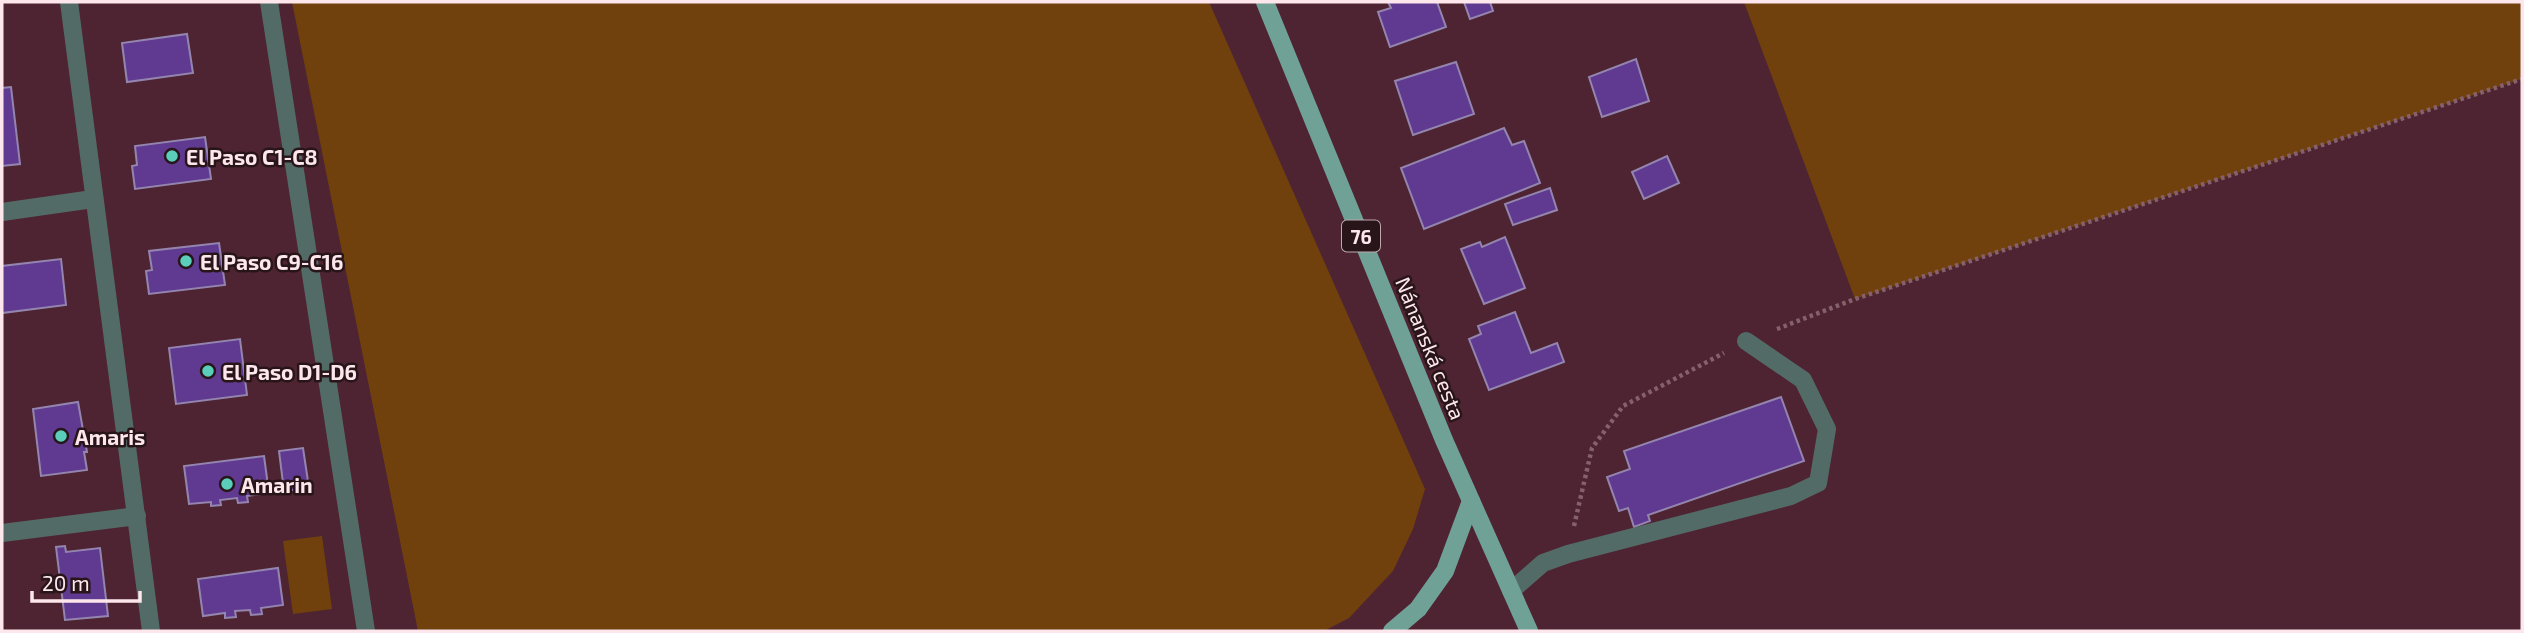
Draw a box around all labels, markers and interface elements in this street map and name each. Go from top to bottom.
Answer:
place label: El Paso C1-C8 [186,144,318,169]
marker: El Paso C1-C8 [164,148,180,164]
road number: 76 [1342,220,1380,252]
place label: El Paso C9-C16 [200,249,343,274]
marker: El Paso C9-C16 [178,253,194,269]
street label: Nánanská cesta [1391,273,1471,423]
place label: El Paso D1-D6 [222,359,357,384]
marker: El Paso D1-D6 [200,363,216,379]
place label: Amaris [75,424,145,449]
marker: Amaris [53,428,69,444]
place label: Amarin [241,472,313,497]
marker: Amarin [219,476,235,492]
scale bar [32,560,140,604]
text: 20 m [42,570,90,595]

